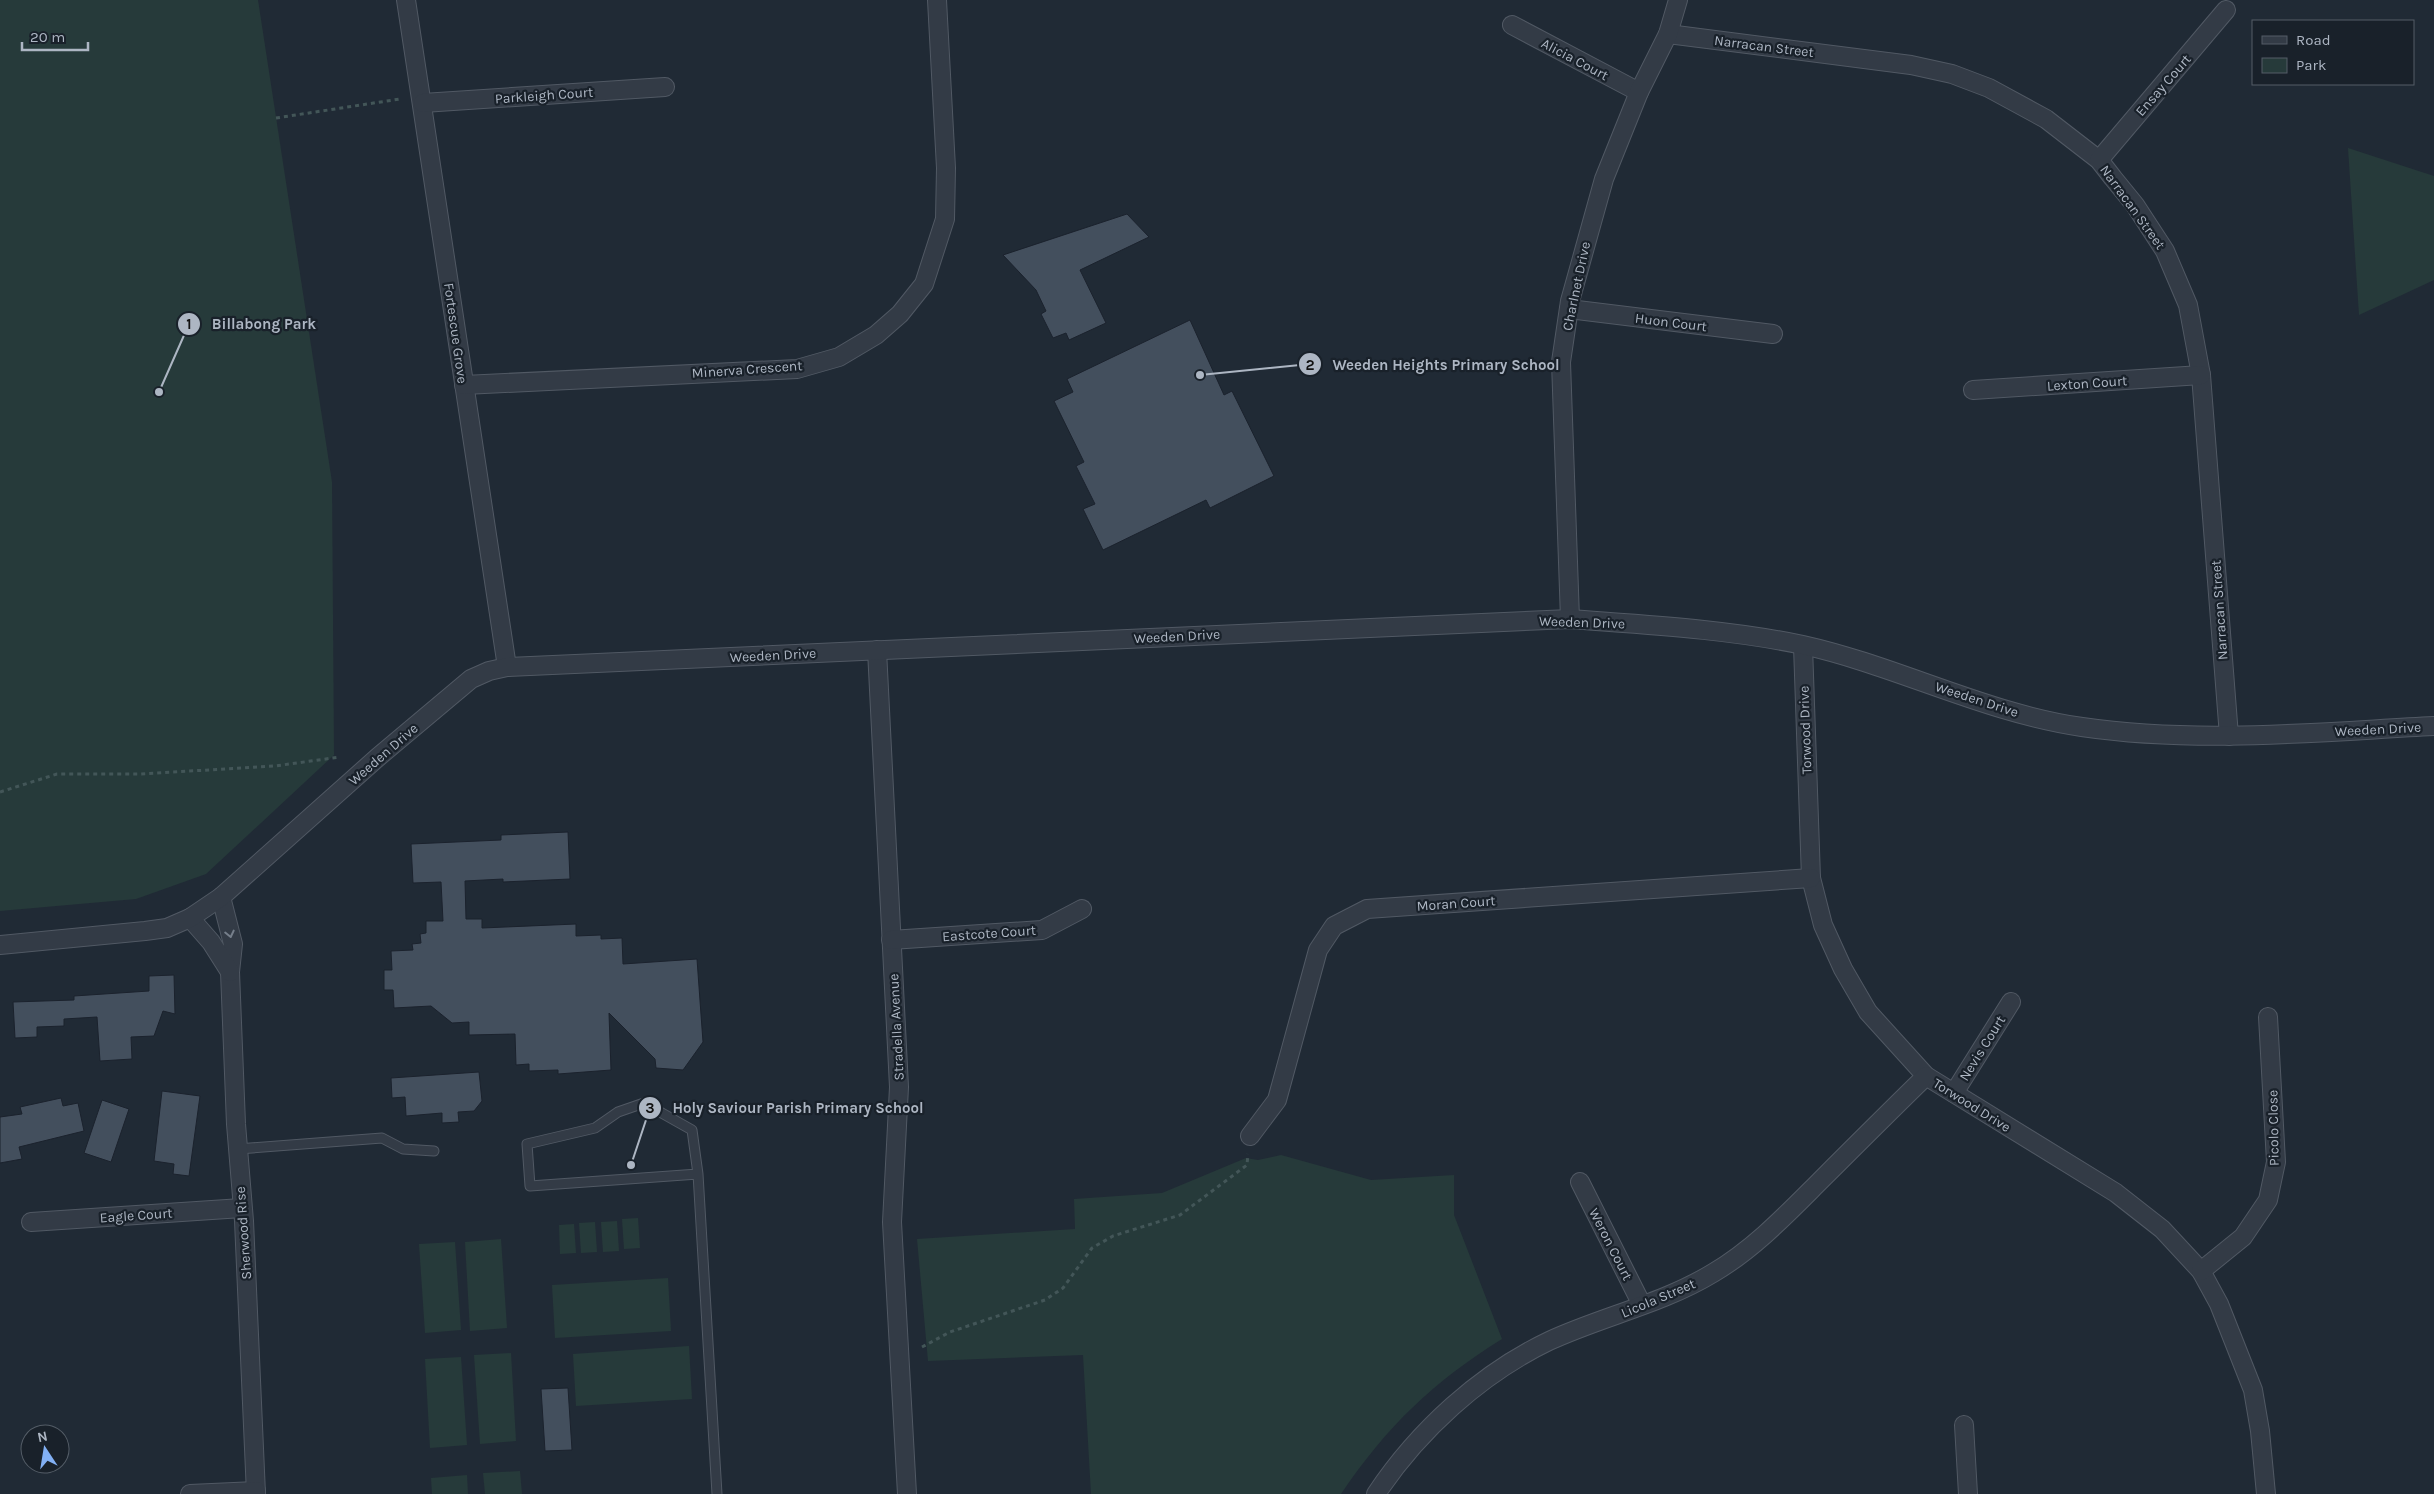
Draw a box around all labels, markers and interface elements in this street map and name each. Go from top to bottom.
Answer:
scale bar [22,20,89,52]
legend [2252,20,2414,85]
text: 20 m [30,28,65,46]
text: Road [2296,31,2331,49]
street label: Narracan Street [1713,32,1815,61]
street label: Alicia Court [1538,35,1611,84]
street label: Ensay Court [2132,51,2195,120]
text: Park [2296,56,2326,74]
street label: Parkleigh Court [494,84,594,107]
street label: Narracan Street [2096,162,2169,253]
street label: Charlnet Drive [1559,240,1594,332]
street label: Fortescue Grove [440,282,471,385]
callout: Billabong Park [177,309,326,339]
street label: Huon Court [1634,310,1708,335]
text: 1 [186,315,192,333]
text: Billabong Park [212,315,316,333]
callout: Weeden Heights Primary School [1298,349,1570,379]
text: 2 [1305,356,1315,374]
text: Weeden Heights Primary School [1332,356,1560,374]
street label: Minerva Crescent [691,357,803,382]
street label: Lexton Court [2046,372,2128,395]
street label: Narracan Street [2208,559,2231,661]
street label: Weeden Drive [1539,612,1625,633]
street label: Weeden Drive [1133,626,1221,647]
street label: Weeden Drive [729,645,817,666]
street label: Weeden Drive [1933,678,2021,721]
street label: Torwood Drive [1795,686,1816,774]
street label: Weeden Drive [2334,719,2422,740]
street label: Weeden Drive [345,720,422,789]
street label: Moran Court [1416,892,1496,915]
street label: Eastcote Court [942,922,1036,945]
one-way arrow [224,930,235,939]
street label: Stradella Avenue [885,973,908,1081]
street label: Nevis Court [1956,1013,2009,1084]
street label: Torwood Drive [1930,1075,2014,1136]
street label: Picolo Close [2264,1090,2283,1166]
callout: Holy Saviour Parish Primary School [637,1093,933,1123]
text: 3 [645,1099,655,1117]
text: Holy Saviour Parish Primary School [672,1099,924,1117]
street label: Sherwood Rise [232,1186,255,1280]
street label: Eagle Court [99,1204,173,1227]
street label: Weron Court [1585,1205,1636,1283]
street label: Licola Street [1619,1275,1698,1322]
north arrow [20,1424,70,1474]
text: N [36,1427,49,1446]

